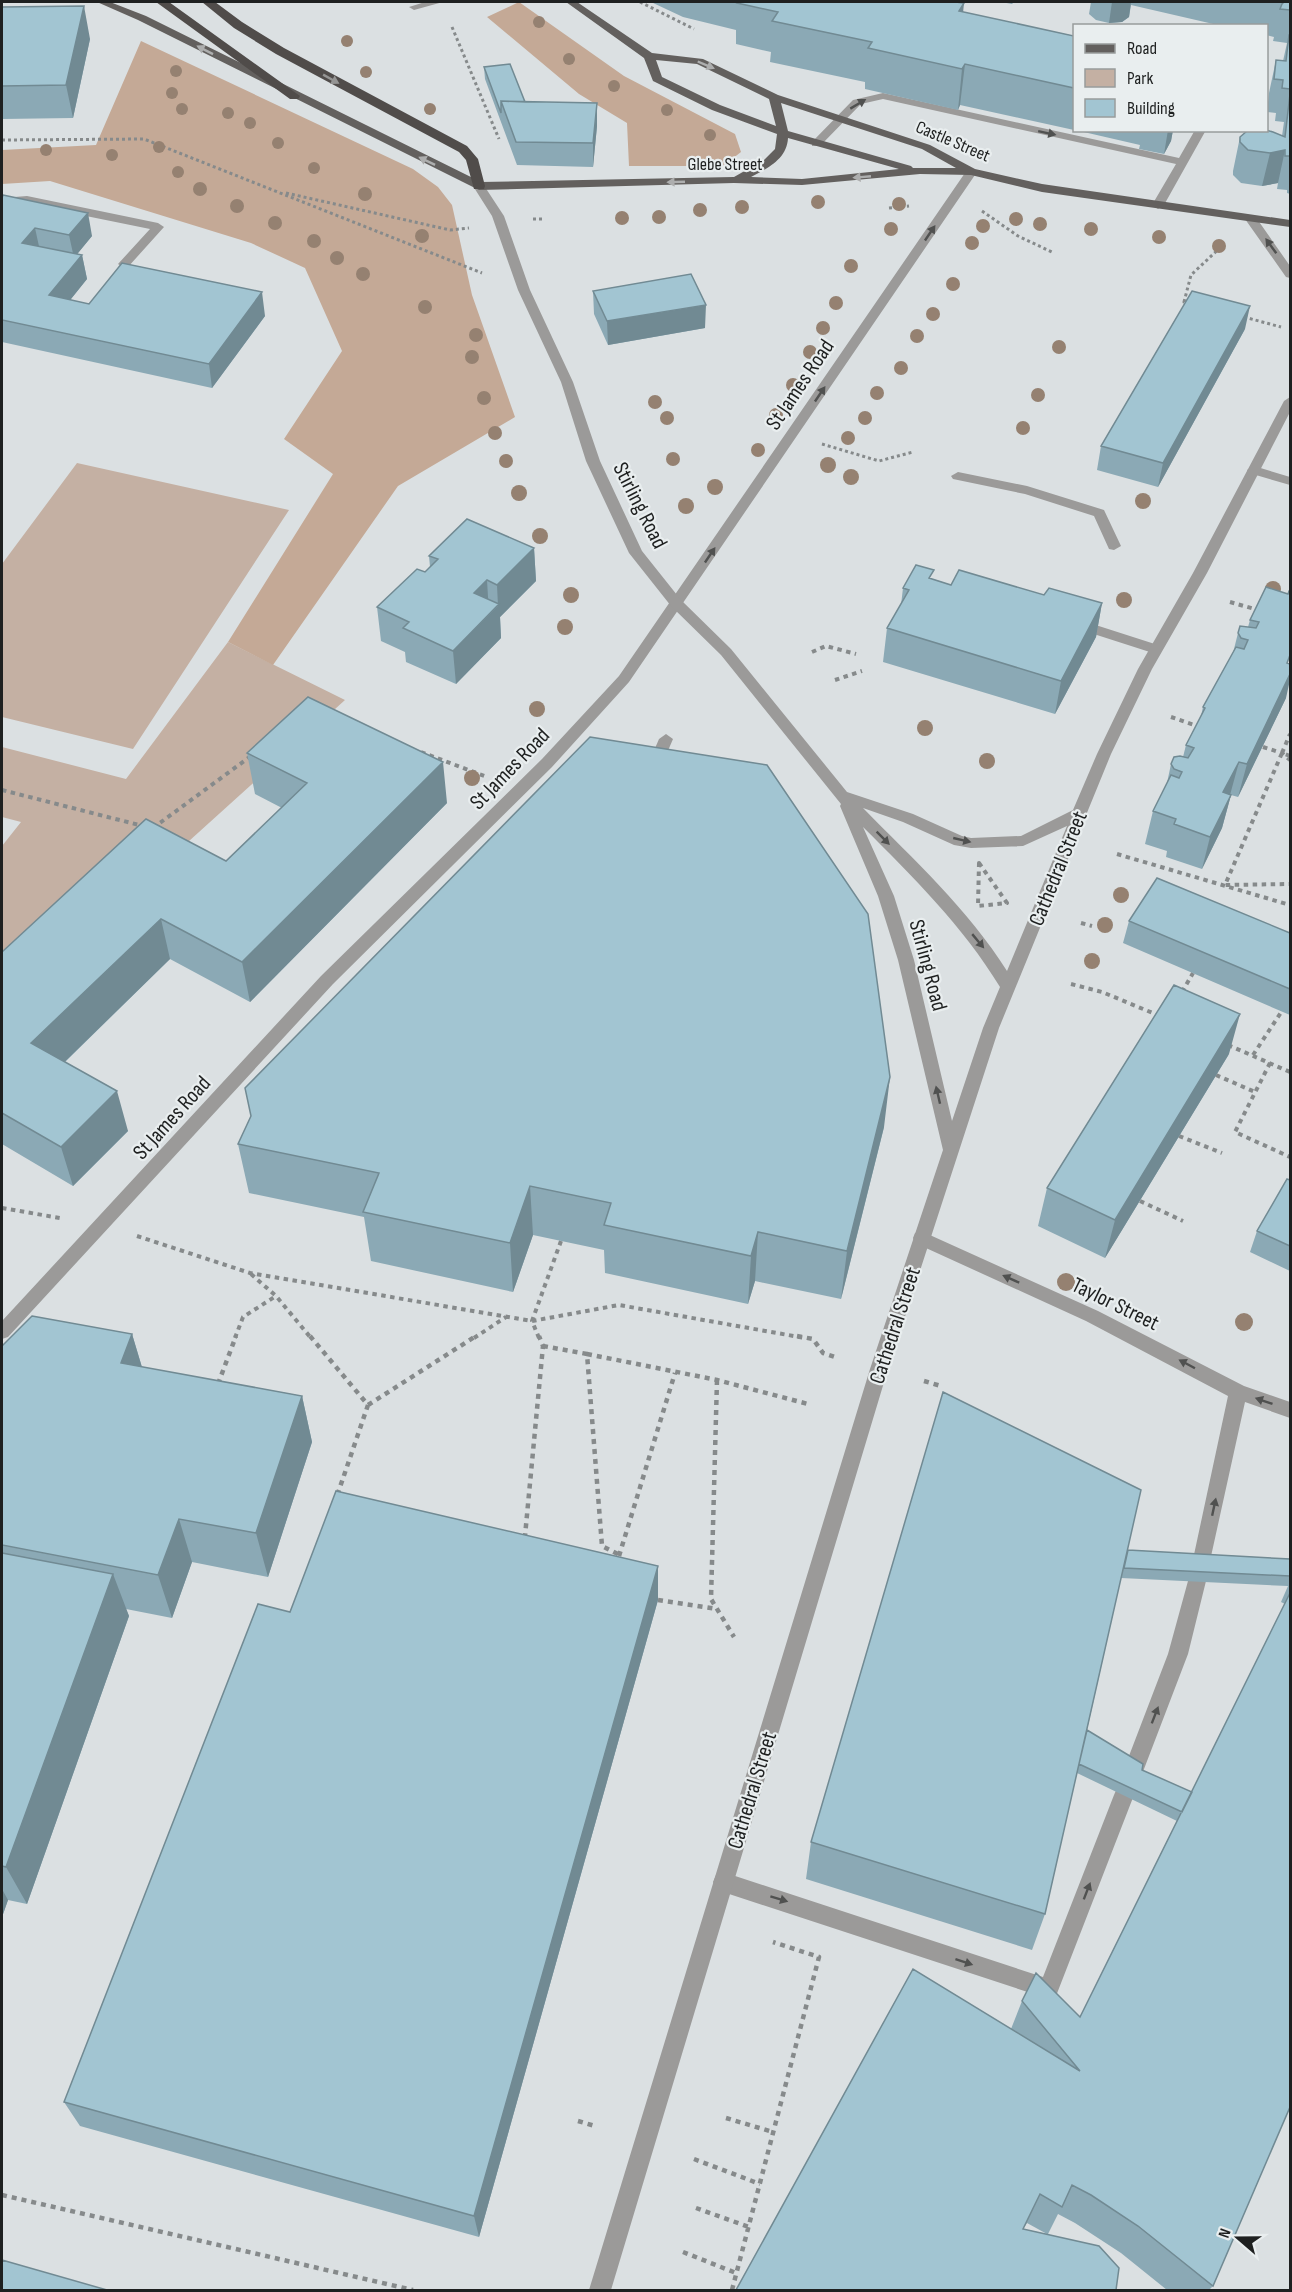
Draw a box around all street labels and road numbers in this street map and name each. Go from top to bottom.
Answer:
street label: Castle Street [912,116,994,167]
street label: Glebe Street [687,154,763,175]
street label: St James Road [760,334,840,435]
street label: Stirling Road [606,458,673,553]
street label: St James Road [464,722,556,816]
street label: Cathedral Street [1023,807,1094,930]
street label: Stirling Road [902,917,953,1014]
street label: St James Road [127,1070,217,1166]
street label: Cathedral Street [864,1263,927,1387]
street label: Taylor Street [1067,1272,1164,1337]
street label: Cathedral Street [722,1728,783,1852]

